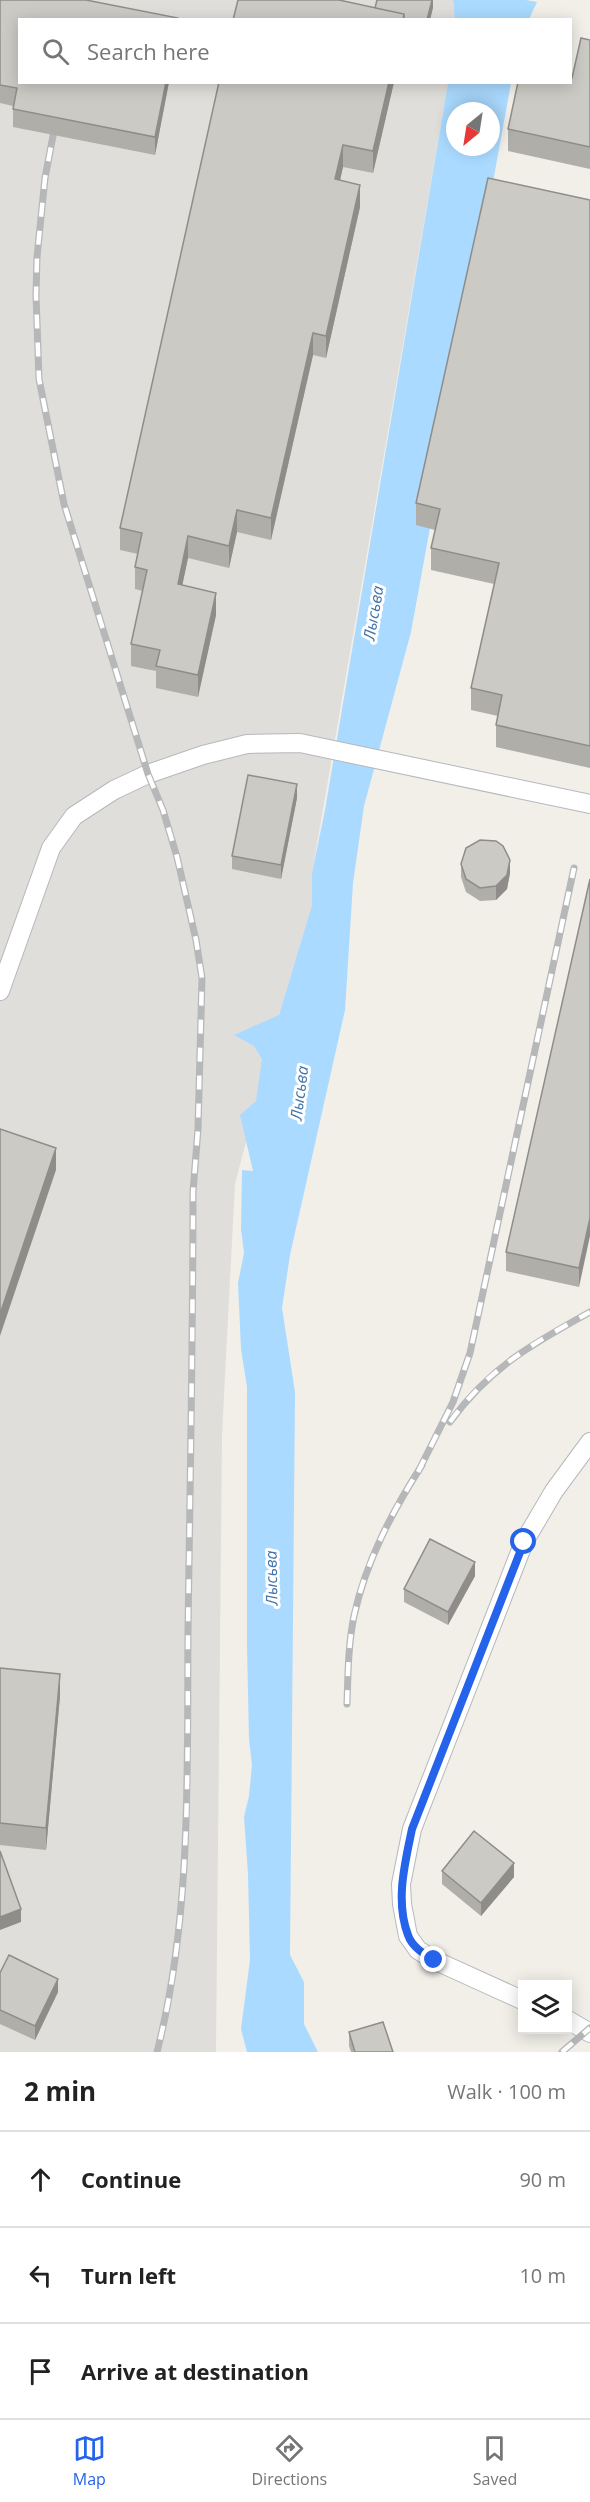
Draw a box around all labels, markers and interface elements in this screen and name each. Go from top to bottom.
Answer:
search box [18,18,572,84]
icon: search [39,35,72,68]
text: Search here [87,36,210,66]
north arrow [446,102,500,156]
water label: Лысьва [357,584,389,643]
water label: Лысьва [285,1064,313,1123]
route start [510,1528,536,1554]
water label: Лысьва [260,1550,282,1607]
route end [420,1946,446,1972]
map controls [518,1980,572,2034]
button: layers [518,1980,572,2034]
text: 2 min [24,2073,96,2109]
text: Walk · 100 m [447,2078,566,2105]
icon: ahead [24,2163,57,2196]
text: Continue [81,2164,181,2194]
text: 90 m [519,2166,566,2193]
icon: left [24,2259,57,2292]
text: Turn left [81,2260,176,2290]
text: 10 m [519,2262,566,2289]
icon: arrive [24,2355,57,2388]
text: Arrive at destination [81,2356,309,2386]
tab: Map [73,2432,106,2490]
tab: Directions [251,2432,327,2490]
tab: Saved [473,2432,517,2490]

